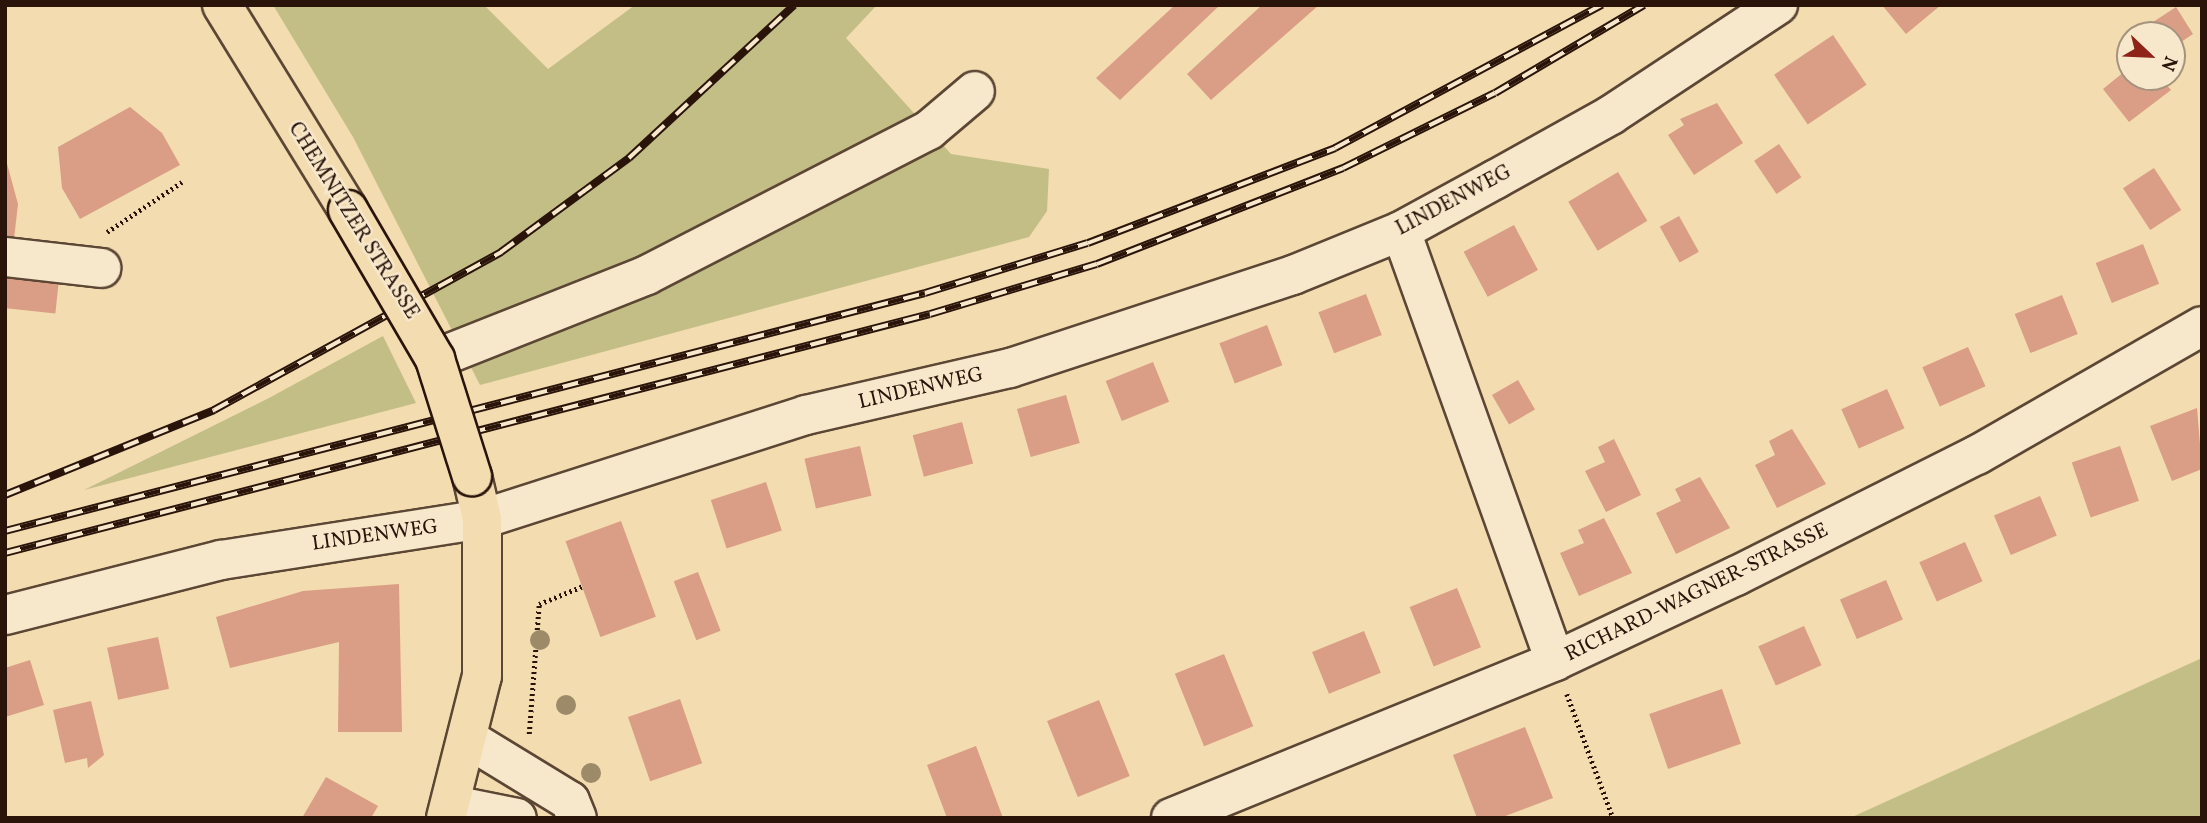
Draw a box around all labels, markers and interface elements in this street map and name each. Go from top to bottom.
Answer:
north arrow [2116,21,2186,91]
text: N [2154,52,2183,75]
street label: CHEMNITZER STRASSE [282,118,424,324]
street label: LINDENWEG [1392,160,1516,242]
street label: LINDENWEG [856,362,986,416]
street label: LINDENWEG [310,515,440,557]
street label: RICHARD-WAGNER-STRASSE [1561,518,1833,668]

